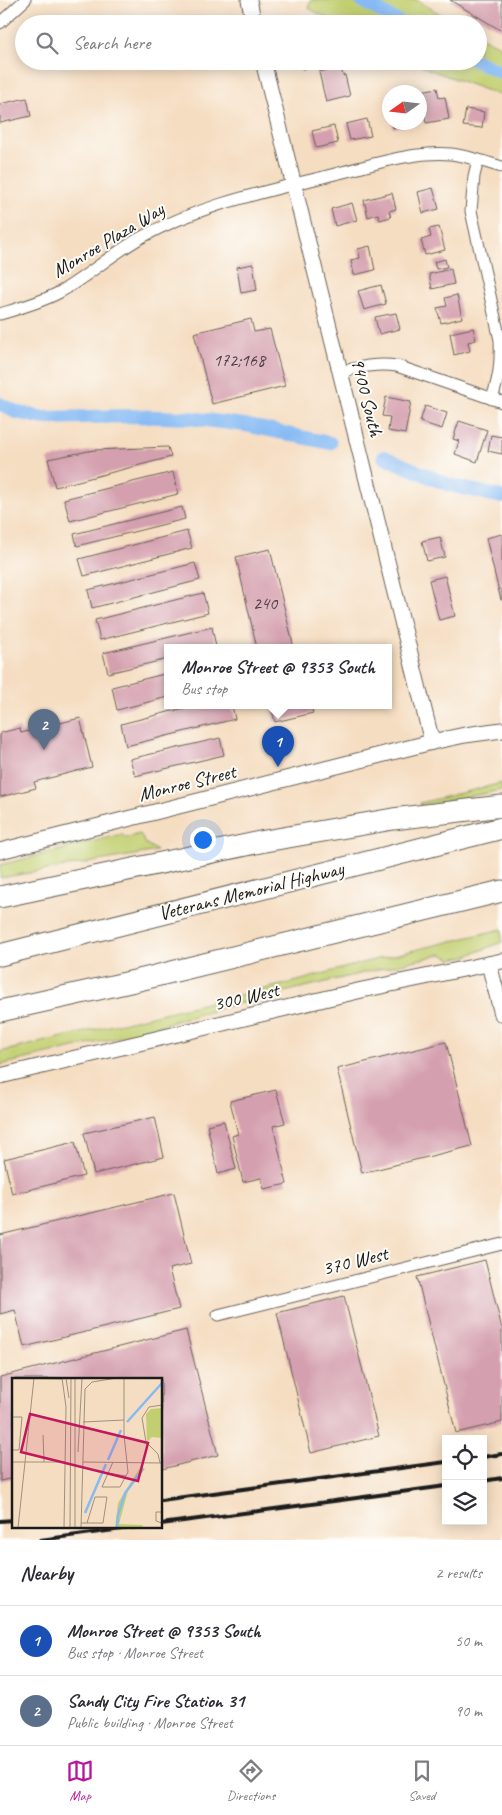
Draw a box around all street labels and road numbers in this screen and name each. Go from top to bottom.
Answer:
street label: Monroe Plaza Way [48,196,169,283]
street label: 9400 South [345,355,389,440]
street label: Monroe Street [136,758,240,807]
street label: Veterans Memorial Highway [156,856,347,926]
street label: 300 West [211,977,283,1017]
street label: 370 West [320,1240,393,1281]

